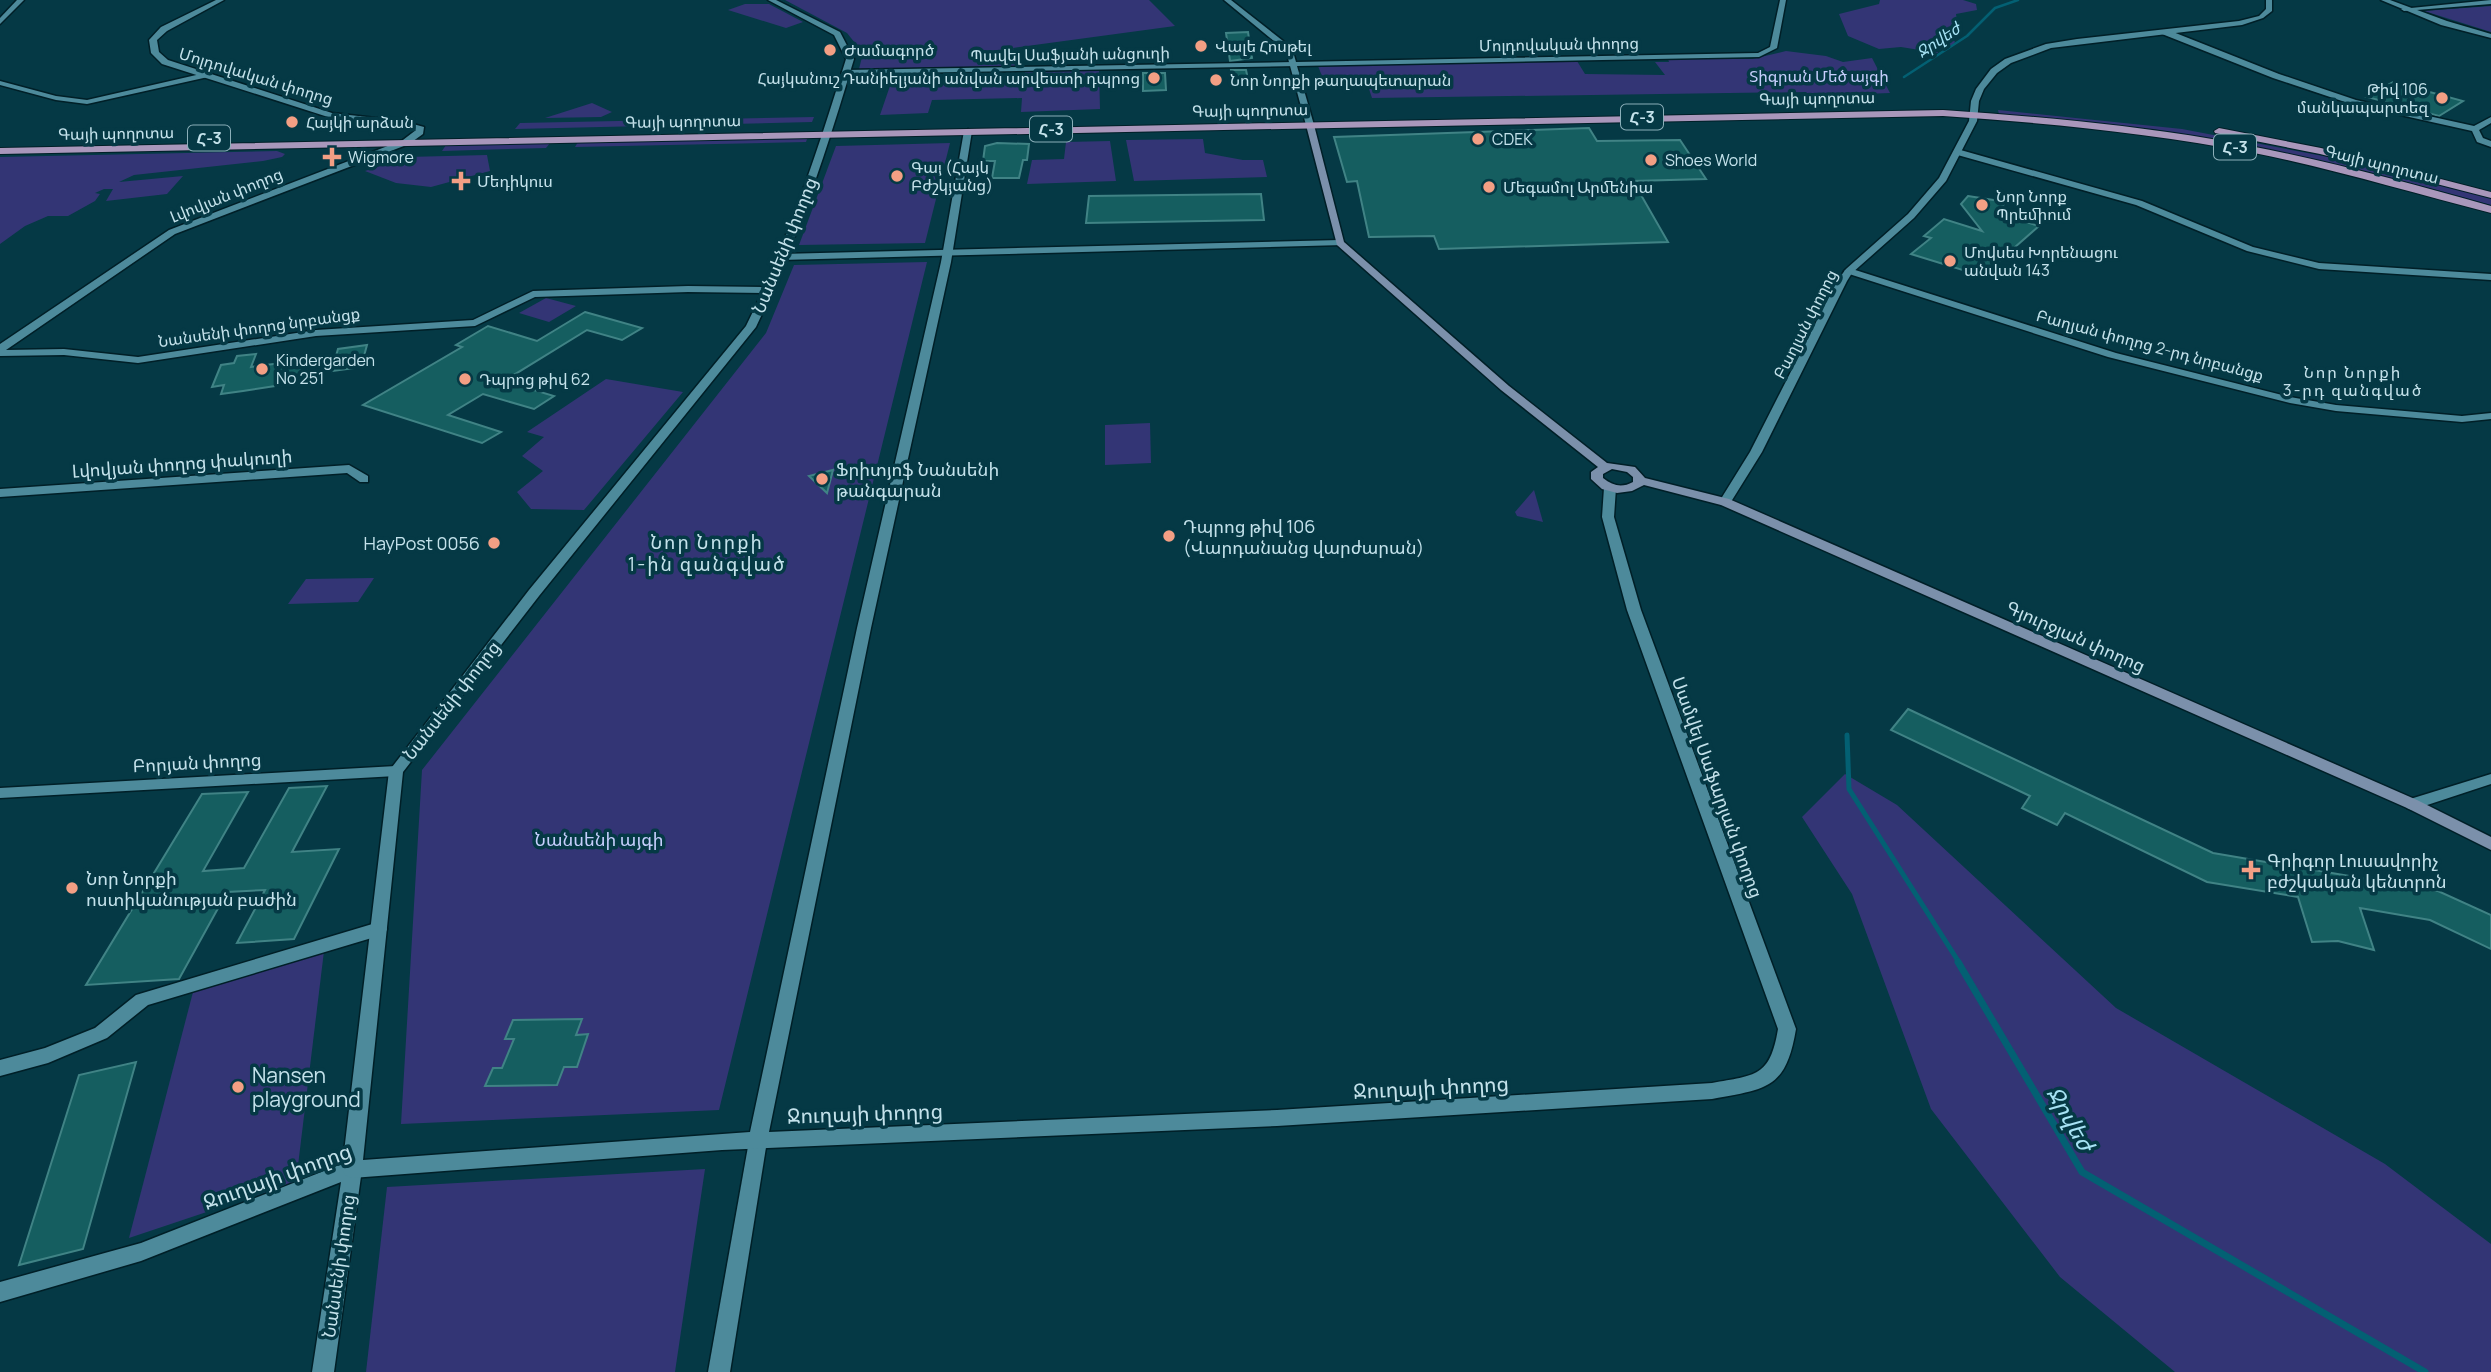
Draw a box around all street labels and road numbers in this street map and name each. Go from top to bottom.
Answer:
street label: Մոլդովական փողոց [1479,32,1639,56]
street label: Պավել Սաֆյանի անցուղի [970,41,1170,67]
street label: Մոլդովական փողոց [176,42,336,110]
street label: Գայի պողոտա [1759,86,1875,110]
street label: Գայի պողոտա [1192,98,1308,122]
road number: Հ-3 [1621,105,1663,130]
street label: Գայի պողոտա [625,109,741,133]
road number: Հ-3 [1030,116,1072,141]
street label: Գայի պողոտա [58,121,174,145]
road number: Հ-3 [188,126,230,150]
road number: Հ-3 [2214,134,2256,160]
street label: Գայի պողոտա [2323,139,2441,189]
street label: Լվովյան փողոց [166,162,286,228]
street label: Նանսենի փողոց [746,173,822,317]
street label: Բաղյան փողոց [1768,265,1842,383]
street label: Նանսենի փողոց նրբանցք [157,302,361,352]
street label: Բաղյան փողոց 2-րդ նրբանցք [2034,304,2266,386]
street label: Լվովյան փողոց փակուղի [71,443,293,483]
street label: Գյուրջյան փողոց [2003,595,2149,677]
street label: Նանսենի փողոց [397,636,505,764]
street label: Սամվել Սաֆարյան փողոց [1667,673,1769,901]
street label: Բորյան փողոց [132,747,262,777]
street label: Ջուղայի փողոց [1352,1069,1510,1105]
street label: Ջուղայի փողոց [787,1096,943,1130]
street label: Ջուղայի փողոց [199,1136,355,1216]
street label: Նանսենի փողոց [316,1193,360,1339]

